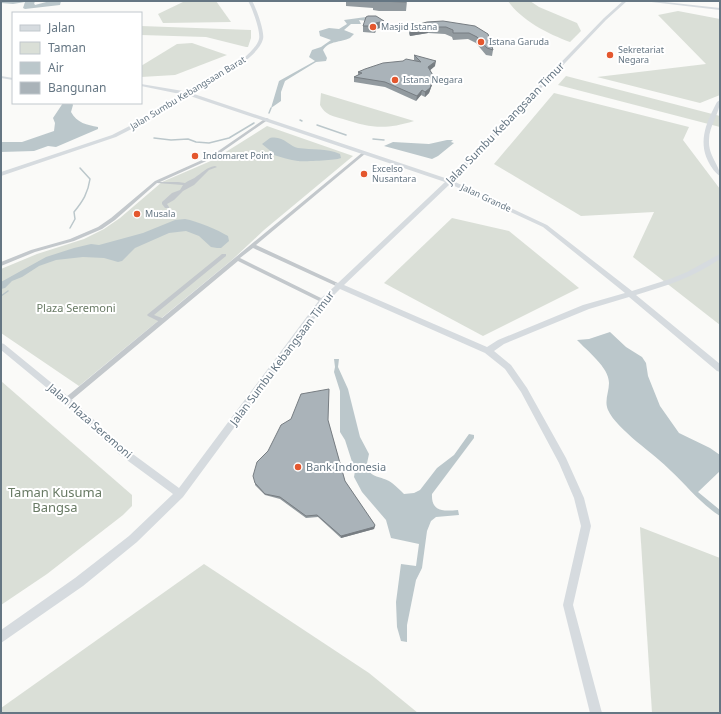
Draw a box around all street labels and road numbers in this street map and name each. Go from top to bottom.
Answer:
street label: Jalan Sumbu Kebangsaan Barat [127,52,249,133]
street label: Jalan Sumbu Kebangsaan Timur [441,58,568,188]
street label: Jalan Grande [458,180,513,215]
street label: Jalan Sumbu Kebangsaan Timur [225,287,337,429]
street label: Jalan Plaza Seremoni [44,379,136,461]

